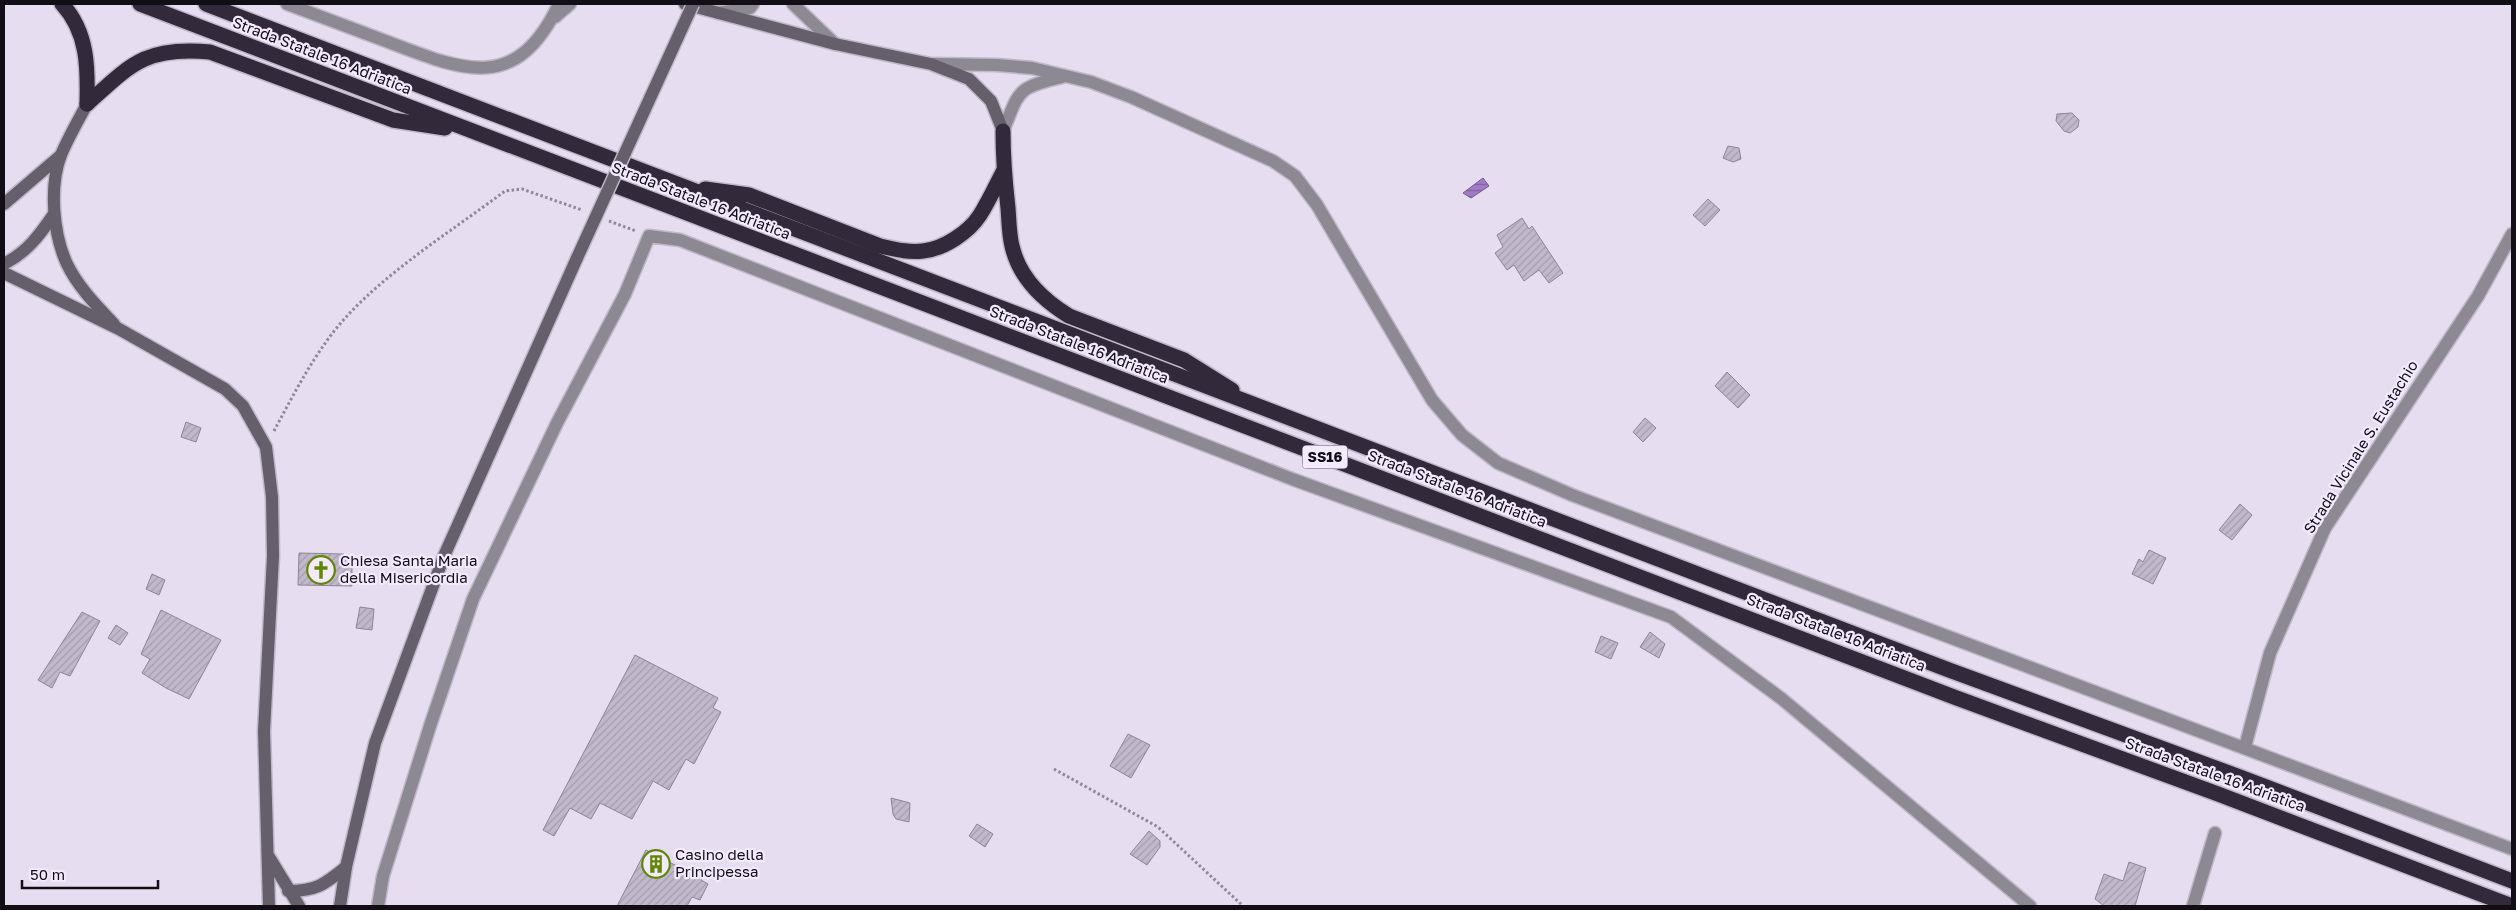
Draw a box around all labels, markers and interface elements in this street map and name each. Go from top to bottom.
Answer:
street label: Strada Statale 16 Adriatica [230,13,414,98]
street label: Strada Statale 16 Adriatica [609,158,793,243]
street label: Strada Statale 16 Adriatica [987,302,1171,387]
street label: Strada Vicinale S. Eustachio [2299,357,2421,536]
road number: SS16 [1302,446,1348,468]
street label: Strada Statale 16 Adriatica [1365,446,1549,531]
place label: Chiesa Santa Maria della Misericordia [340,551,477,586]
church icon: Chiesa Santa Maria della Misericordia [306,555,336,585]
street label: Strada Statale 16 Adriatica [1744,590,1928,675]
street label: Strada Statale 16 Adriatica [2123,733,2308,815]
place label: Casino della Principessa [675,845,764,880]
building icon: Casino della Principessa [641,849,671,879]
scale bar [22,858,159,890]
text: 50 m [30,865,65,883]

